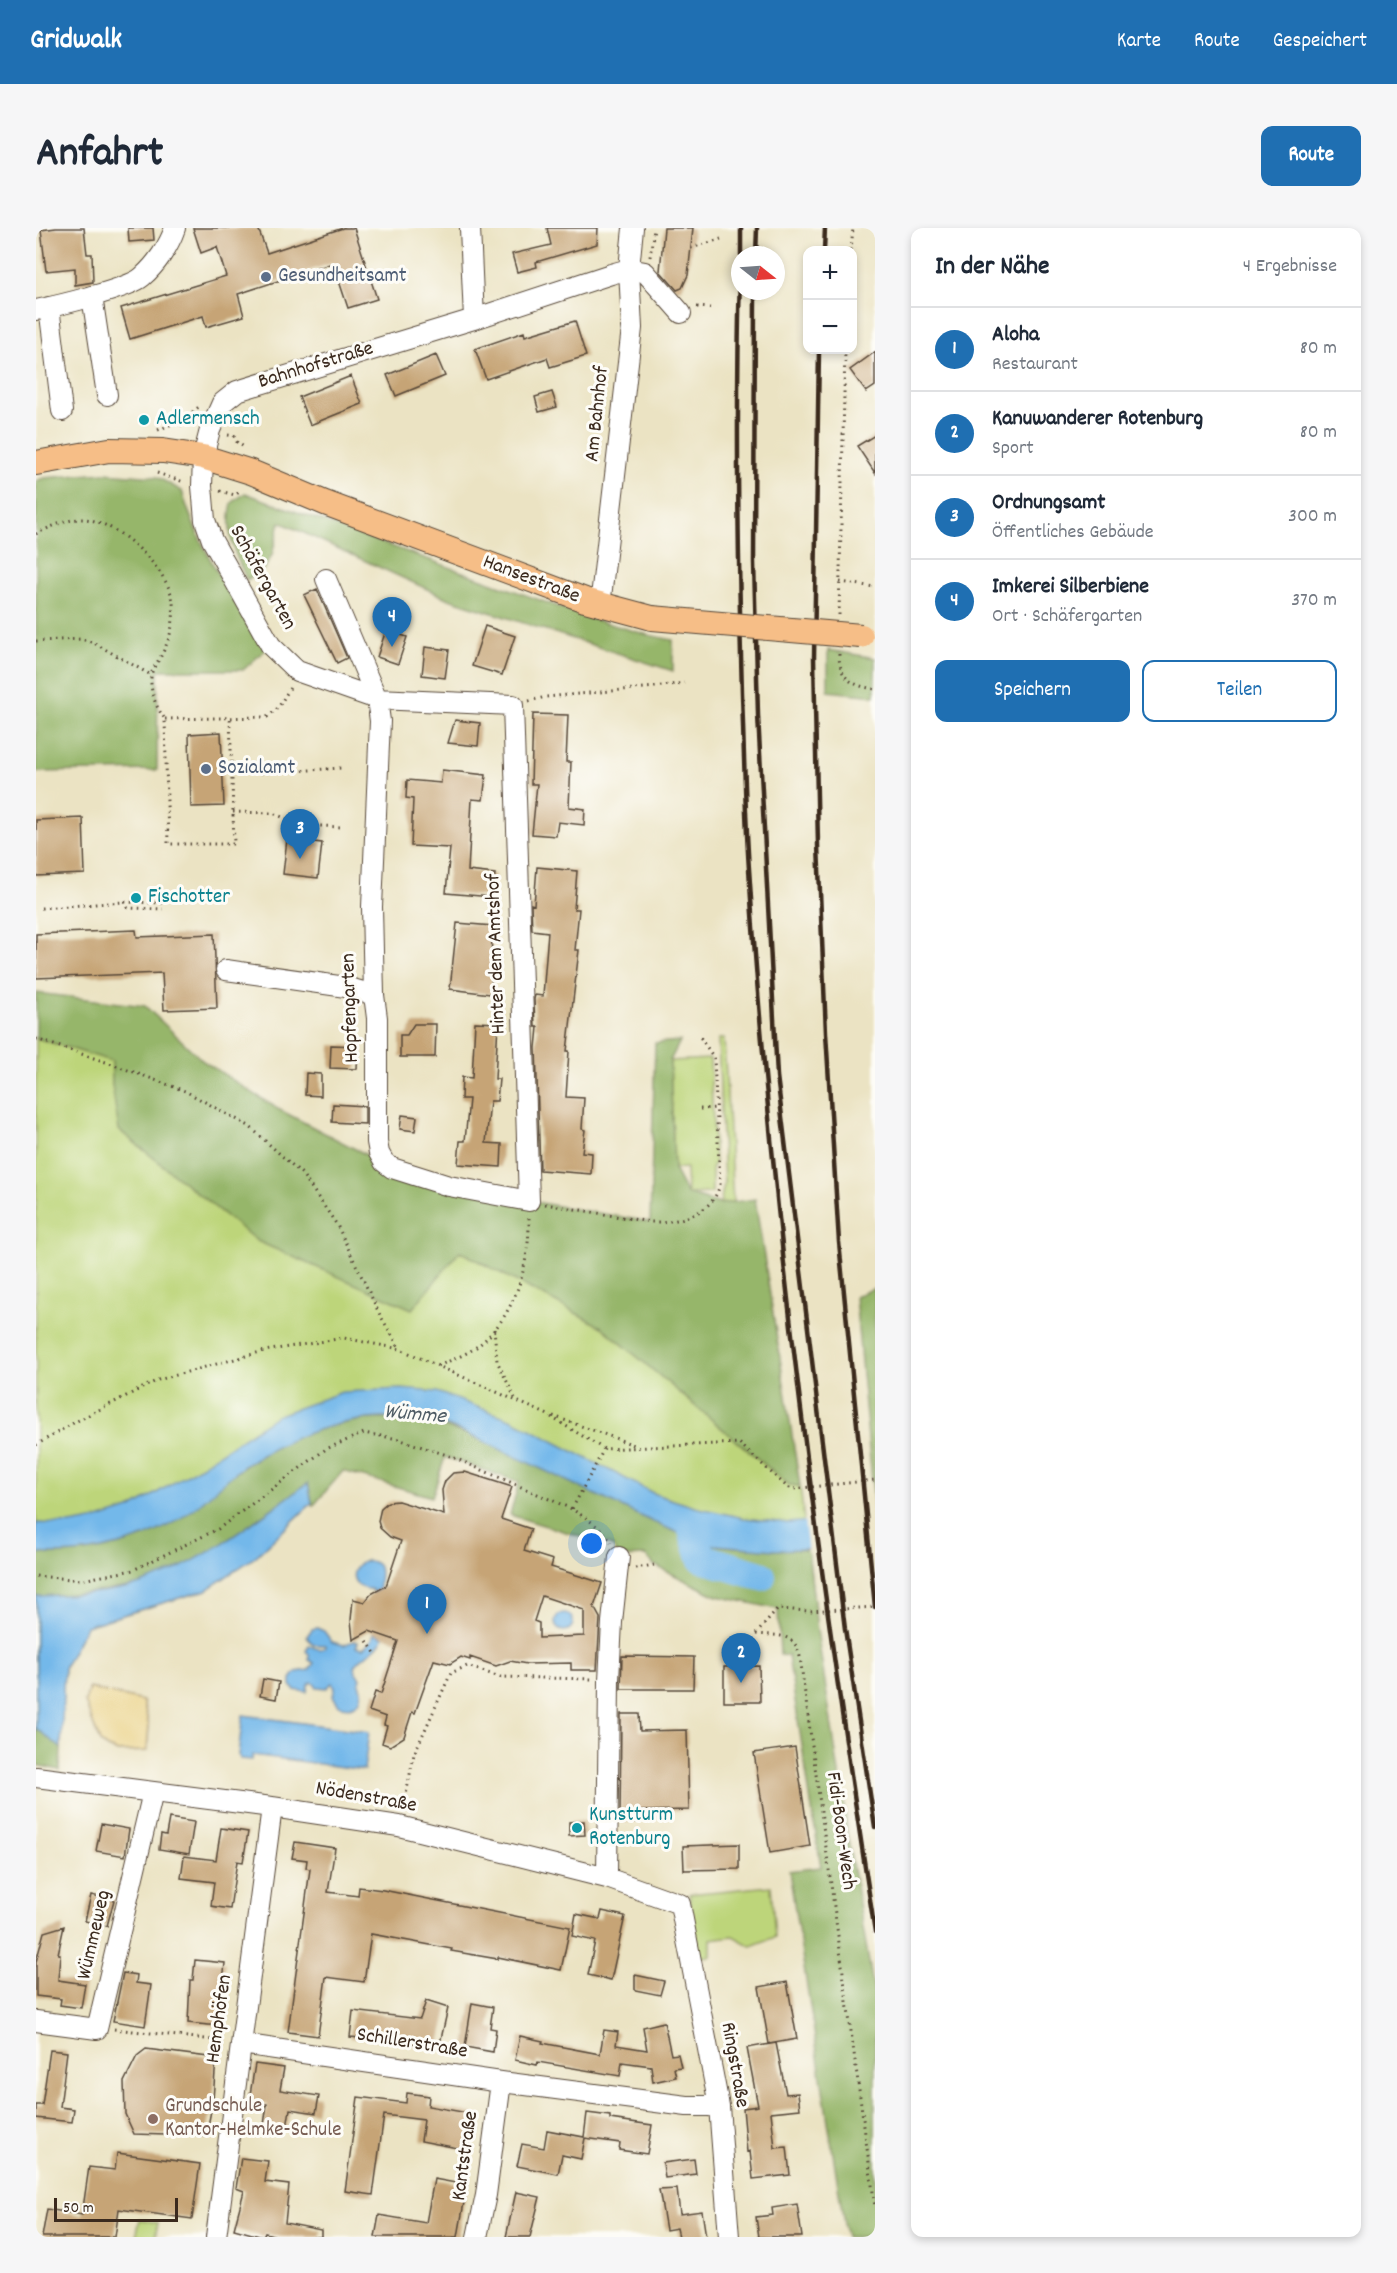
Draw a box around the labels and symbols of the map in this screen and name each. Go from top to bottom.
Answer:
north arrow [731,246,785,300]
place label: Gesundheitsamt [278,262,407,292]
marker: Gesundheitsamt [259,270,273,284]
street label: Bahnhofstraße [255,334,377,398]
street label: Am Bahnhof [578,364,618,463]
place label: Adlermensch [156,405,260,435]
marker: Adlermensch [137,413,151,427]
street label: Schäfergarten [221,520,303,636]
street label: Hansestraße [478,548,584,612]
pin: 4 [372,598,412,647]
place label: Sozialamt [218,754,296,784]
marker: Sozialamt [199,762,213,776]
pin: 3 [280,810,320,859]
street label: Hinter dem Amtshof [479,872,515,1035]
place label: Fischotter [148,883,230,913]
marker: Fischotter [129,891,143,905]
street label: Hopfengarten [334,953,368,1063]
water label: Wümme [383,1397,449,1433]
your location [577,1529,606,1558]
pin: 1 [408,1584,446,1634]
pin: 2 [722,1634,760,1683]
street label: Fidi-Boon-Wech [817,1770,863,1892]
street label: Nödenstraße [313,1774,419,1822]
place label: Kunstturm Rotenburg [589,1801,673,1855]
marker: Kunstturm Rotenburg [570,1821,584,1835]
street label: Wümmeweg [70,1887,120,1983]
street label: Hemphöfen [199,1973,241,2065]
street label: Schillerstraße [355,2020,469,2068]
street label: Ringstraße [712,2020,756,2110]
place label: Grundschule Kantor-Helmke-Schule [165,2092,341,2146]
street label: Kantstraße [445,2109,487,2203]
marker: Grundschule Kantor-Helmke-Schule [146,2112,160,2126]
scale bar [54,2195,178,2222]

